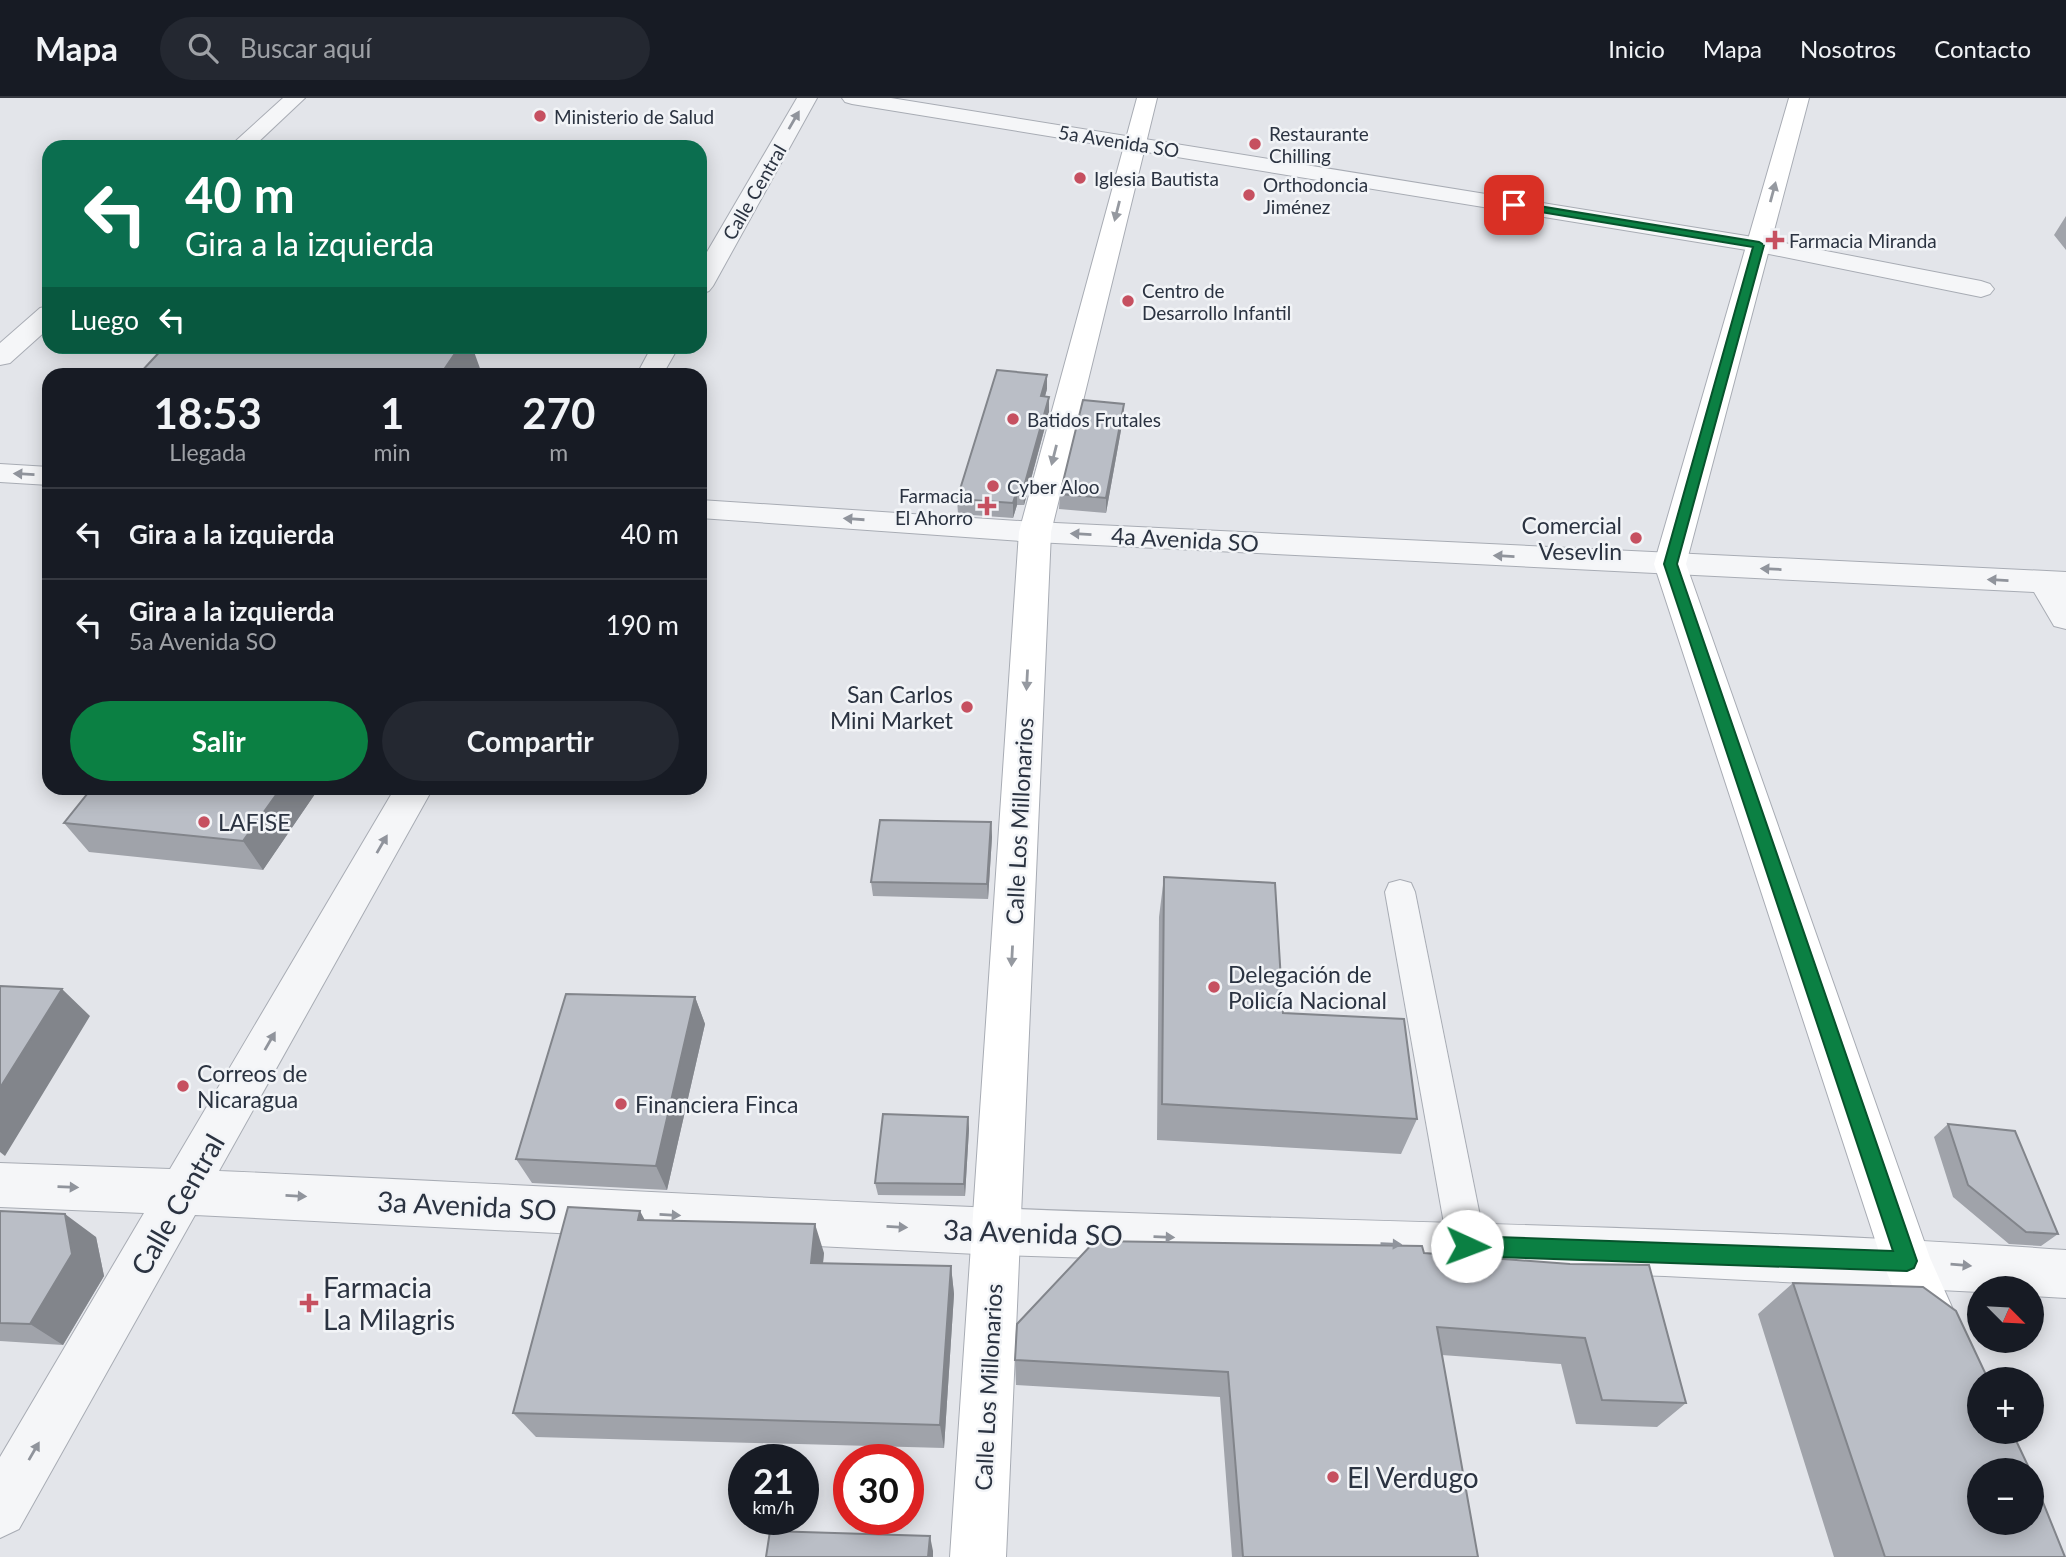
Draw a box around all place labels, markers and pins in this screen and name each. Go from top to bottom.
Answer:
place label: Ministerio de Salud [554,105,714,128]
marker: Ministerio de Salud [532,108,548,124]
place label: Restaurante Chilling [1269,122,1369,167]
marker: Restaurante Chilling [1247,136,1263,152]
place label: Iglesia Bautista [1094,167,1219,190]
marker: Iglesia Bautista [1072,170,1088,186]
place label: Orthodoncia Jiménez [1263,173,1368,218]
pin [1484,175,1544,235]
marker: Orthodoncia Jiménez [1241,187,1257,203]
place label: Farmacia Miranda [1789,229,1937,252]
marker: Farmacia Miranda [1767,232,1783,248]
place label: Centro de Desarrollo Infantil [1142,279,1291,324]
marker: Centro de Desarrollo Infantil [1120,293,1136,309]
place label: Batidos Frutales [1027,408,1161,431]
marker: Batidos Frutales [1005,411,1021,427]
place label: Cyber Aloo [1007,475,1099,498]
marker: Cyber Aloo [985,478,1001,494]
place label: Farmacia El Ahorro [895,484,973,529]
marker: Farmacia El Ahorro [979,498,995,514]
place label: Comercial Vesevlin [1522,511,1622,565]
marker: Comercial Vesevlin [1628,530,1644,546]
place label: San Carlos Mini Market [830,680,954,734]
marker: San Carlos Mini Market [959,699,975,715]
place label: LAFISE [218,808,291,836]
marker: LAFISE [196,814,212,830]
place label: Delegación de Policía Nacional [1228,960,1387,1014]
marker: Delegación de Policía Nacional [1206,979,1222,995]
place label: Correos de Nicaragua [197,1059,308,1113]
marker: Correos de Nicaragua [175,1078,191,1094]
place label: Financiera Finca [635,1090,798,1118]
marker: Financiera Finca [613,1096,629,1112]
place label: Farmacia La Milagris [323,1270,455,1336]
marker: Farmacia La Milagris [301,1295,317,1311]
place label: El Verdugo [1347,1460,1479,1494]
marker: El Verdugo [1325,1469,1341,1485]

